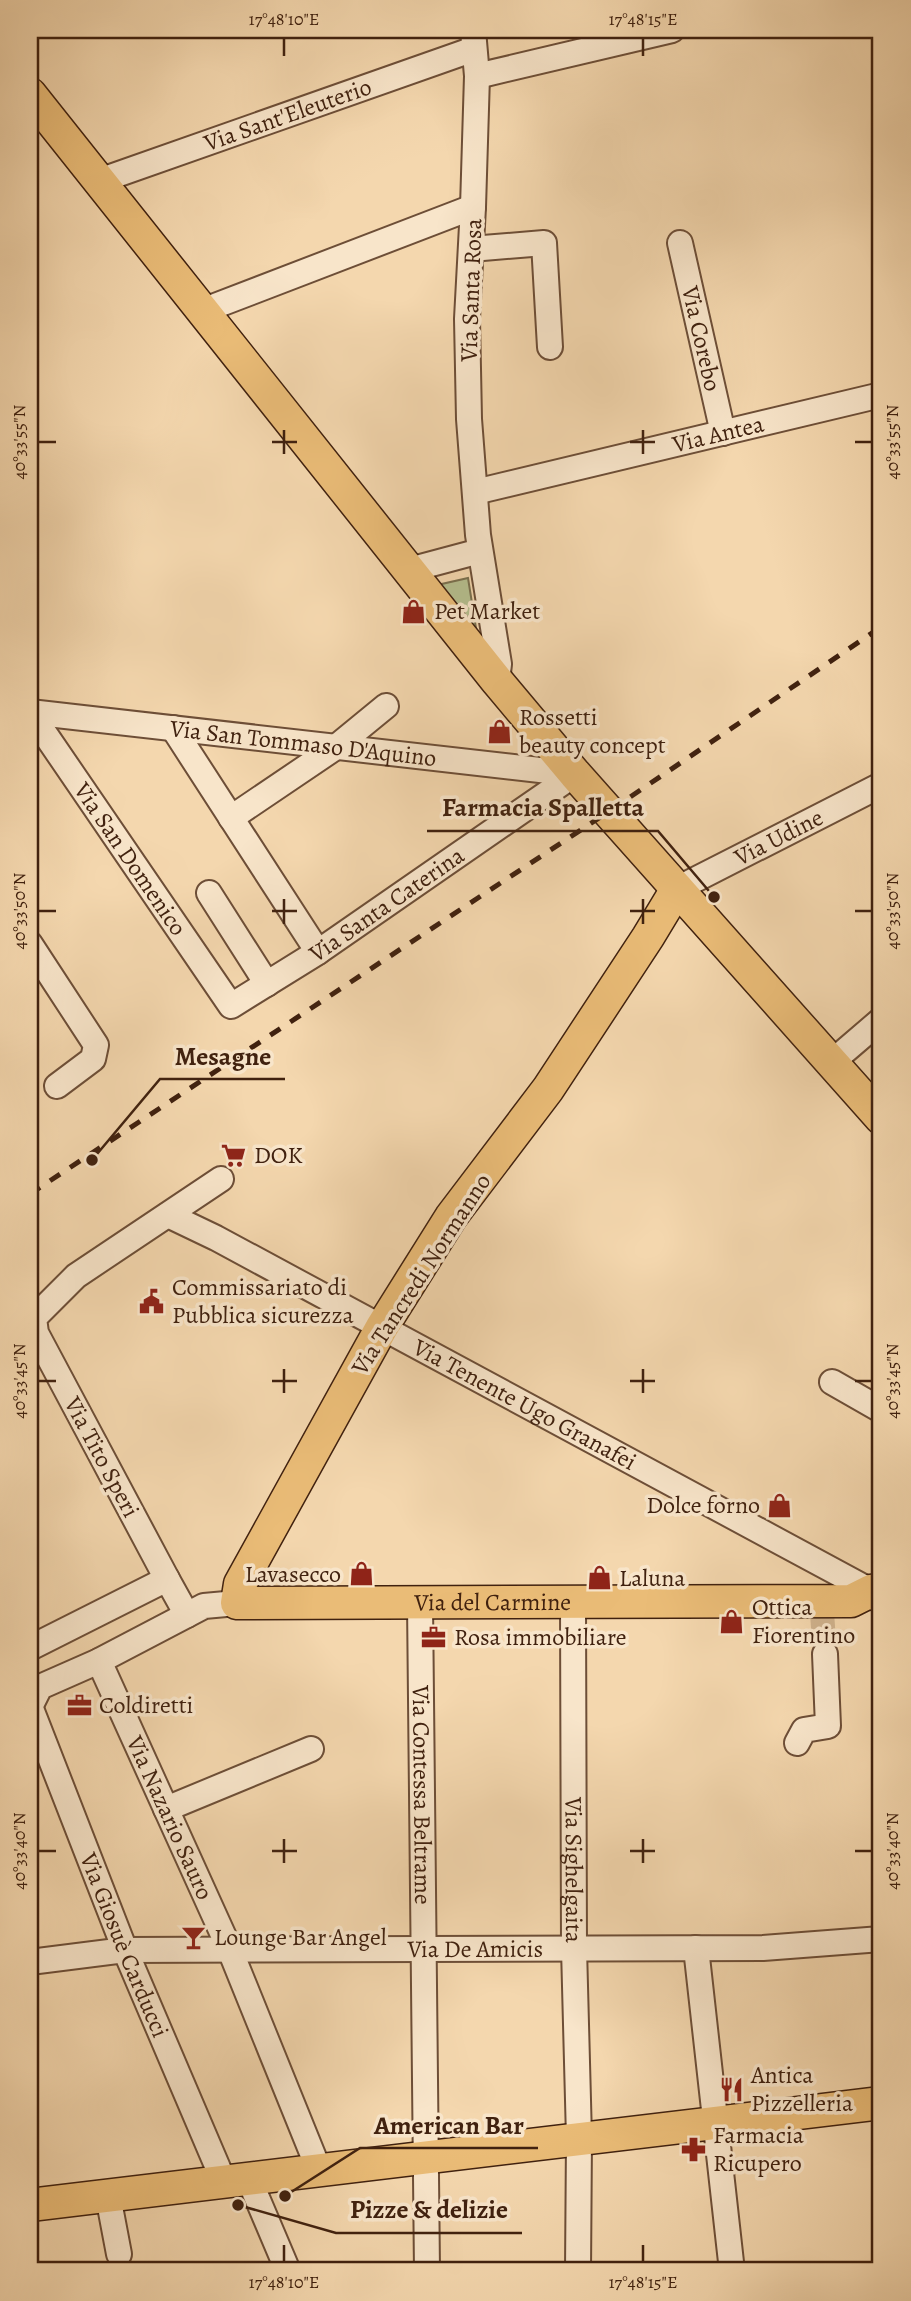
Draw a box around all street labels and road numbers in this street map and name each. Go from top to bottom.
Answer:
street label: Via Sant'Eleuterio [199,70,376,159]
street label: Via Santa Rosa [452,217,490,363]
street label: Via Corebo [674,282,729,394]
street label: Via Antea [668,407,768,461]
street label: Via San Tommaso D'Aquino [167,712,438,774]
street label: Via San Domenico [66,775,194,942]
street label: Via Udine [728,801,828,874]
street label: Via Santa Caterina [302,839,471,970]
street label: Via Tancredi Normanno [343,1167,498,1382]
street label: Via Tenente Ugo Granafei [406,1331,642,1478]
street label: Via Tito Speri [56,1390,147,1523]
street label: Via del Carmine [413,1586,571,1618]
street label: Via Contessa Beltrame [405,1684,439,1905]
street label: Via Nazario Sauro [119,1730,221,1905]
street label: Via Sighelgaita [558,1796,590,1944]
street label: Via Giosuè Carducci [72,1847,176,2042]
street label: Via De Amicis [406,1933,543,1965]

